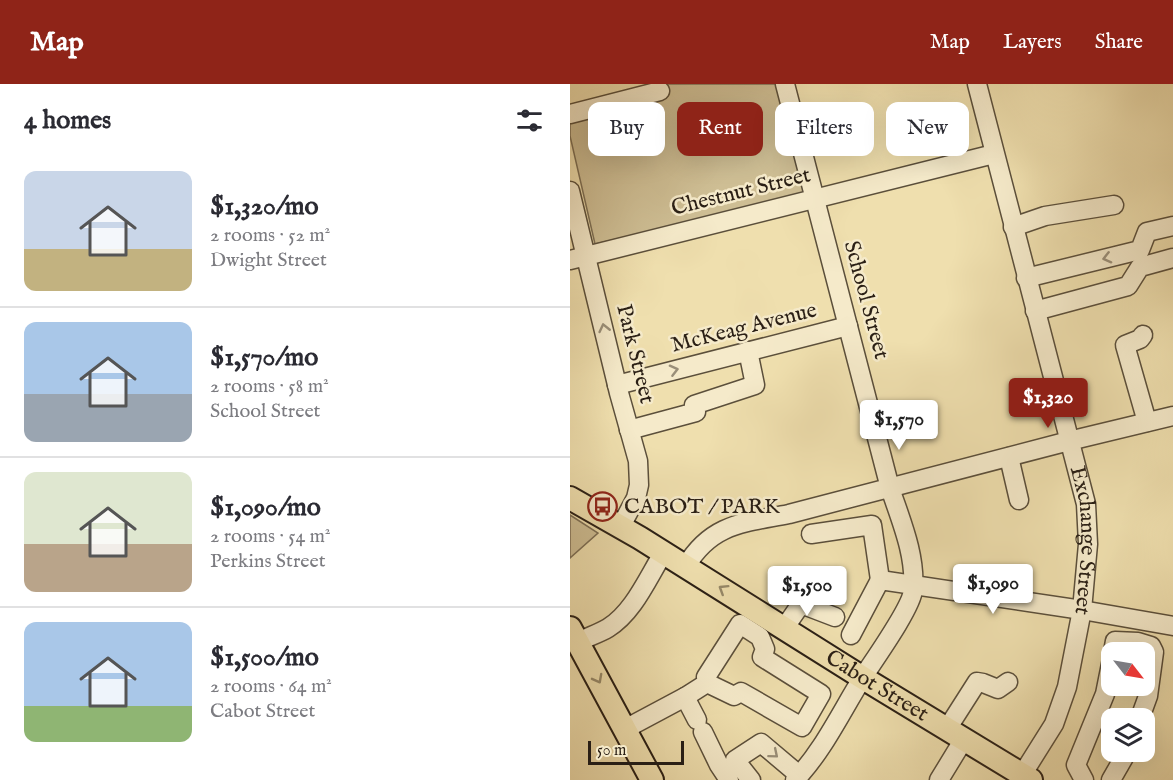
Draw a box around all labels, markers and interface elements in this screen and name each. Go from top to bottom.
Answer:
text: Map [30,25,84,60]
text: Map [930,29,970,56]
text: Layers [1003,29,1062,56]
text: Share [1095,29,1143,56]
chip: Buy [588,102,665,156]
chip: Rent [677,102,763,156]
chip: Filters [775,102,874,156]
chip: New [886,102,969,156]
text: 4 homes [24,104,111,137]
icon: filters [513,104,546,137]
street label: Chestnut Street [668,161,814,223]
text: $1,320/mo [210,190,319,223]
icon: home [72,195,144,267]
text: 2 rooms · 52 m² [210,223,330,248]
street label: School Street [837,238,895,363]
text: Dwight Street [210,248,327,273]
one-way arrow [1102,250,1112,263]
street label: McKeag Avenue [668,296,820,360]
street label: Park Street [609,301,661,407]
one-way arrow [598,323,611,333]
text: $1,570/mo [210,341,318,374]
icon: home [72,346,144,418]
one-way arrow [669,365,679,378]
text: 2 rooms · 58 m² [210,374,329,399]
pin: $1,320 [999,378,1097,429]
text: $1,320 [1023,385,1073,410]
text: School Street [210,399,320,424]
pin: $1,570 [850,400,948,451]
text: $1,570 [874,407,924,432]
street label: Exchange Street [1063,463,1102,618]
text: $1,090/mo [210,491,321,524]
bus stop icon: CABOT / PARK [587,491,619,523]
place label: CABOT / PARK [624,493,781,521]
icon: home [72,496,144,568]
text: 2 rooms · 54 m² [210,524,331,549]
text: Perkins Street [210,549,326,574]
pin: $1,090 [944,564,1042,615]
pin: $1,500 [758,566,856,617]
text: $1,090 [967,571,1019,596]
text: $1,500 [782,573,832,598]
one-way arrow [719,584,729,596]
text: $1,500/mo [210,641,319,674]
north arrow [1101,642,1155,696]
map controls [1101,642,1155,762]
street label: Cabot Street [820,644,934,729]
icon: home [72,646,144,718]
one-way arrow [591,673,602,684]
text: 2 rooms · 64 m² [210,674,332,699]
text: Cabot Street [210,699,315,724]
button: layers [1101,708,1155,762]
scale bar [588,738,684,766]
text: 50 m [597,741,626,761]
one-way arrow [767,747,778,758]

